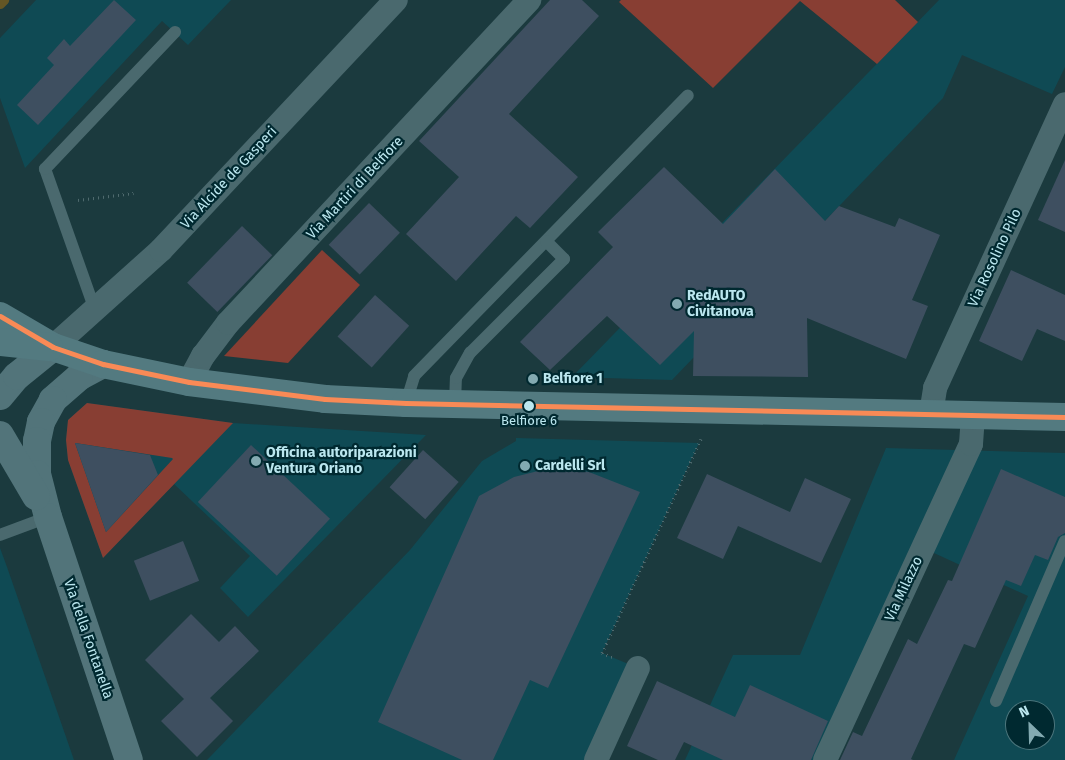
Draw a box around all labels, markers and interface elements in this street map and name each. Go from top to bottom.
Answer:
street label: Via Alcide de Gasperi [177,124,281,232]
street label: Via Martiri di Belfiore [303,133,407,243]
street label: Via Rosolino Pilo [965,206,1025,310]
place label: RedAUTO Civitanova [687,288,754,321]
marker: RedAUTO Civitanova [671,298,683,310]
place label: Belfiore 1 [543,371,603,387]
marker: Belfiore 1 [527,373,539,385]
marker: Belfiore 6 [524,401,534,411]
place label: Belfiore 6 [501,413,557,429]
place label: Officina autoriparazioni Ventura Oriano [266,445,417,478]
marker: Officina autoriparazioni Ventura Oriano [250,455,262,467]
place label: Cardelli Srl [535,458,605,474]
marker: Cardelli Srl [519,460,531,472]
street label: Via Milazzo [882,554,926,624]
street label: Via della Fontanella [60,577,116,701]
north arrow [1005,700,1055,750]
text: N [1016,702,1032,721]

